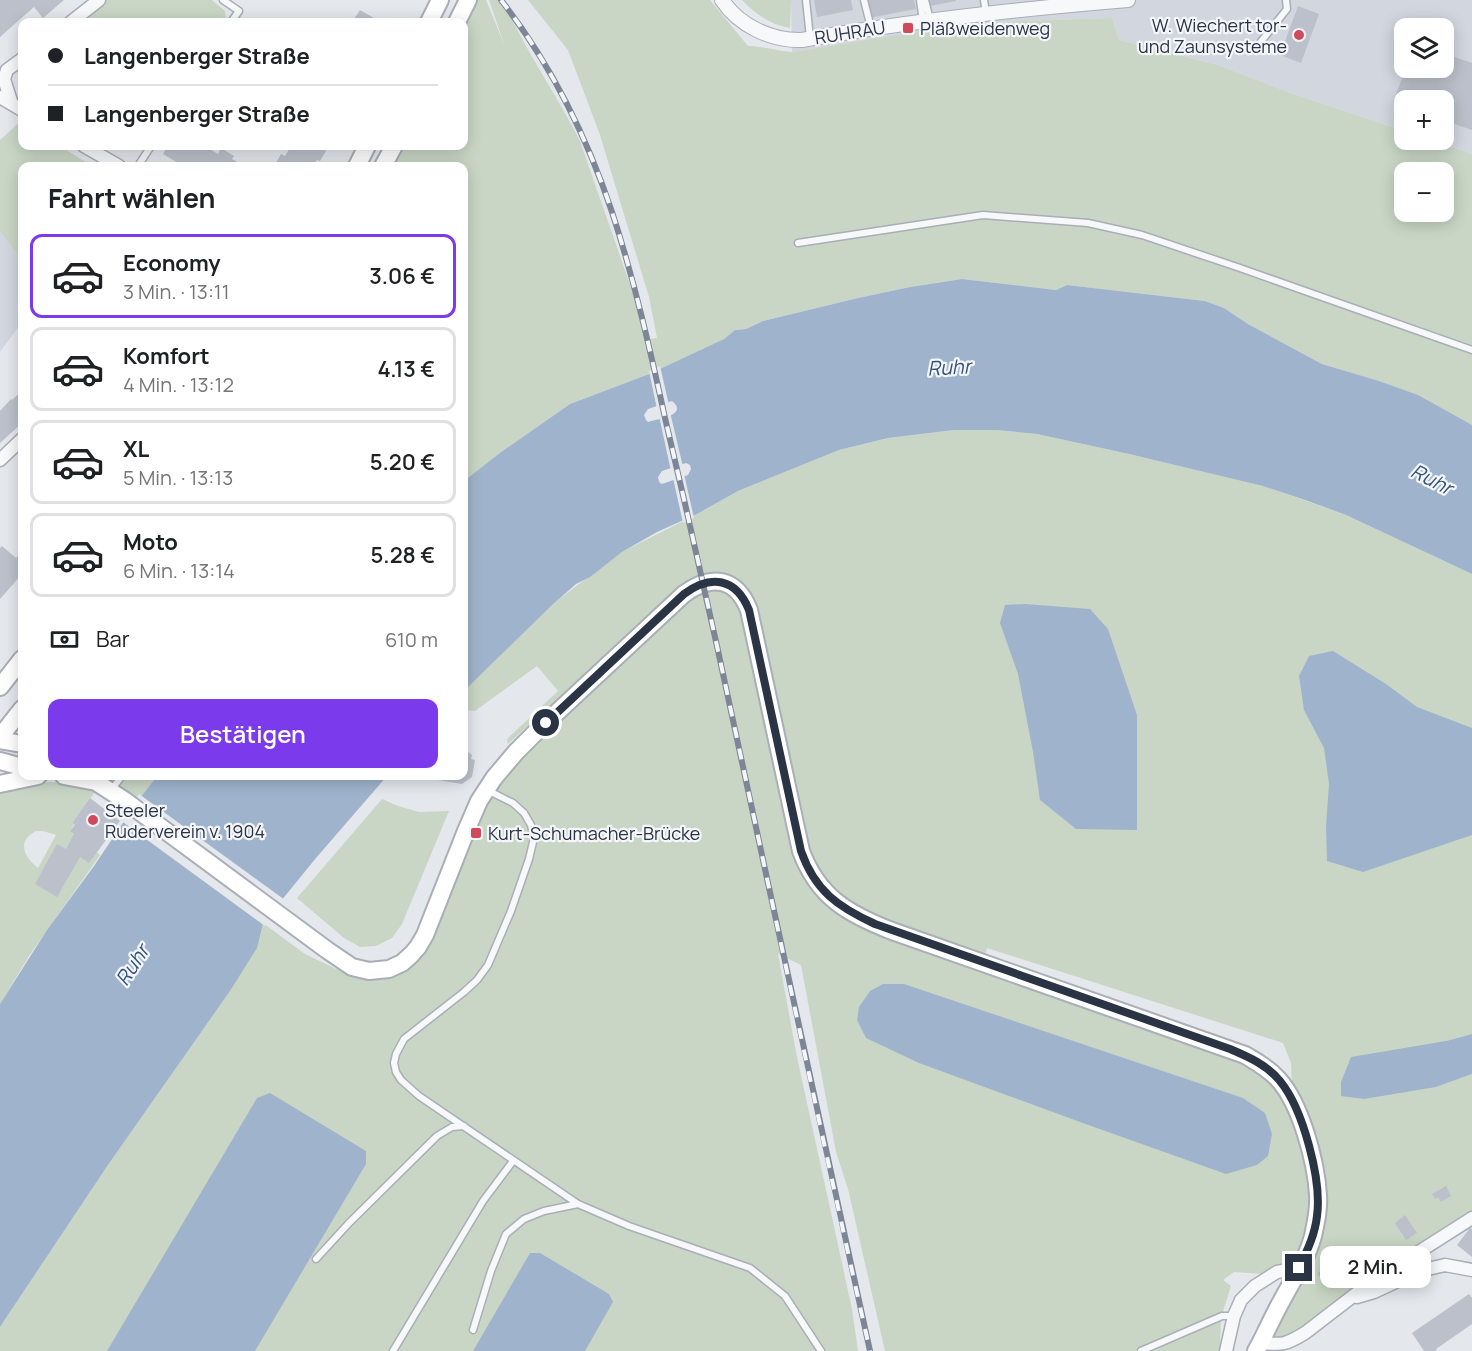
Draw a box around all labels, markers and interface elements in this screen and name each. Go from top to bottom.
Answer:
place label: W. Wiechert tor- und Zaunsysteme [1138,13,1287,58]
street label: RUHRAU [813,15,887,49]
place label: Pläßweidenweg [920,16,1050,40]
map controls [1394,18,1454,222]
button: layers [1394,18,1454,78]
marker: Pläßweidenweg [901,21,915,35]
marker: W. Wiechert tor- und Zaunsysteme [1292,28,1306,42]
text: Langenberger Straße [84,41,310,71]
button: + [1394,90,1454,150]
text: Langenberger Straße [84,99,310,129]
button: − [1394,162,1454,222]
text: Fahrt wählen [48,179,216,216]
text: Economy [123,248,221,278]
icon: car [51,249,105,303]
text: 3.06 € [369,261,435,291]
text: 3 Min. · 13:11 [123,278,229,305]
text: Komfort [123,341,210,371]
icon: car [51,342,105,396]
water label: Ruhr [927,352,974,382]
text: 4.13 € [377,354,435,384]
text: 4 Min. · 13:12 [123,371,234,398]
text: XL [123,434,149,464]
icon: car [51,435,105,489]
text: 5.20 € [370,447,435,477]
water label: Ruhr [1406,457,1460,502]
text: 5 Min. · 13:13 [123,464,233,491]
text: Moto [123,527,178,557]
icon: car [51,528,105,582]
text: 5.28 € [371,540,435,570]
text: 6 Min. · 13:14 [123,557,235,584]
icon: cash [48,623,81,656]
text: Bar [96,624,130,654]
text: 610 m [385,626,438,653]
button: Bestätigen [48,699,438,768]
route start [532,709,559,736]
place label: Steeler Ruderverein v. 1904 [105,798,265,843]
marker: Steeler Ruderverein v. 1904 [86,813,100,827]
place label: Kurt-Schumacher-Brücke [488,821,700,845]
marker: Kurt-Schumacher-Brücke [469,826,483,840]
water label: Ruhr [109,937,157,991]
callout: 2 Min. [1320,1247,1431,1289]
text: 2 Min. [1347,1253,1404,1280]
route end [1285,1254,1312,1281]

